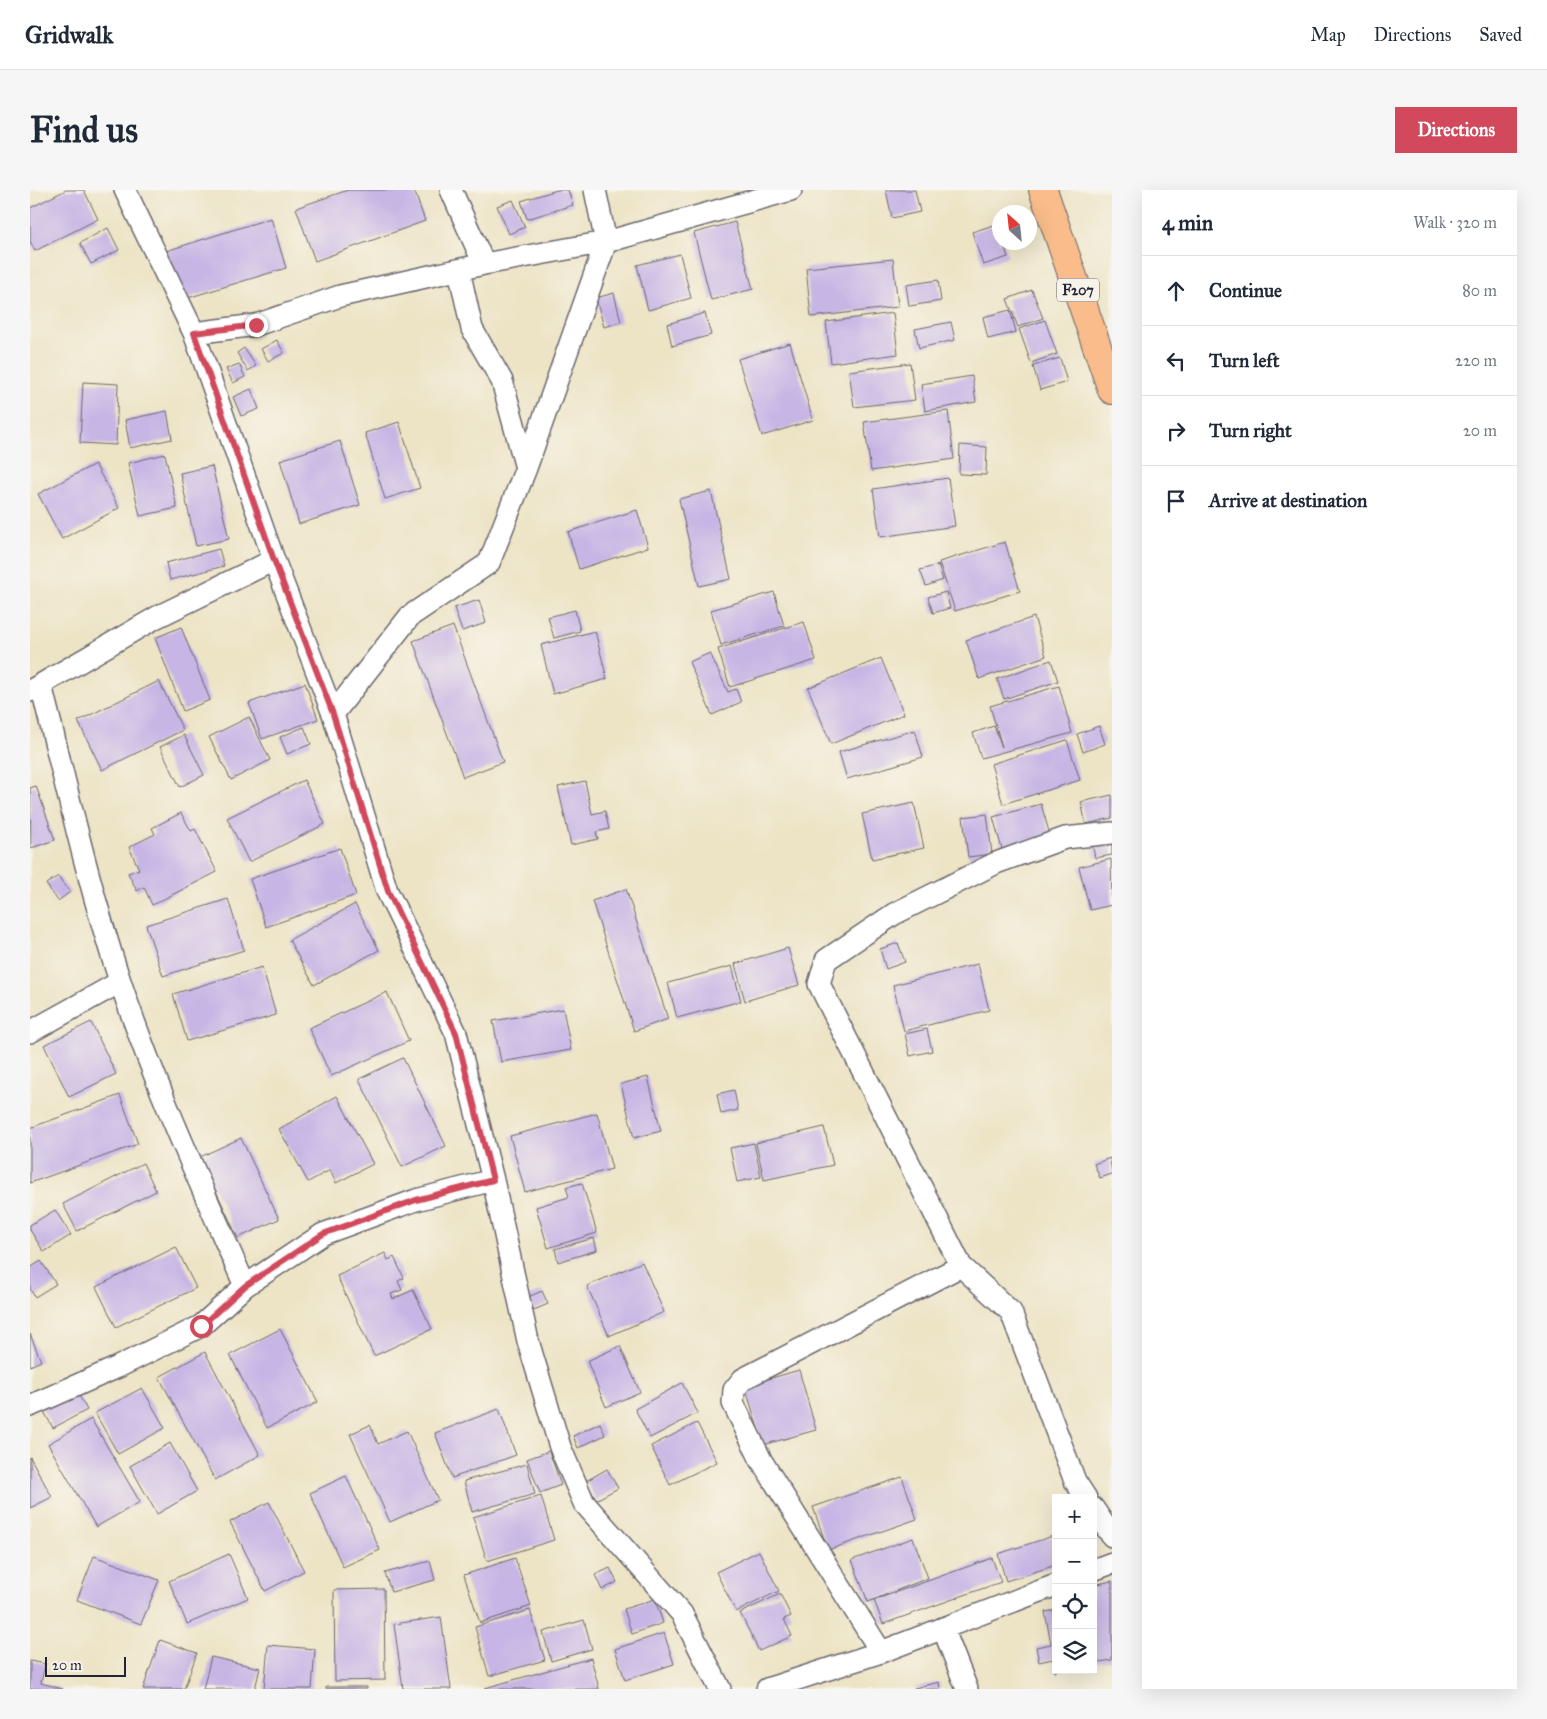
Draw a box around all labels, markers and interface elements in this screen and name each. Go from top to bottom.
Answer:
text: Gridwalk [25,20,113,50]
text: Map [1310,24,1346,46]
text: Directions [1374,24,1451,46]
text: Saved [1479,24,1522,46]
button: Directions [1395,107,1517,153]
text: Find us [30,109,138,152]
north arrow [992,205,1037,250]
text: 4 min [1162,210,1213,236]
text: Walk · 320 m [1413,213,1497,232]
icon: ahead [1162,277,1190,305]
road number: F207 [1057,278,1099,302]
text: Continue [1209,279,1282,302]
text: 80 m [1462,281,1497,300]
route end [245,314,268,337]
icon: left [1162,347,1190,375]
text: Turn left [1209,349,1279,372]
text: 220 m [1455,351,1497,370]
icon: right [1162,417,1190,445]
text: Turn right [1209,419,1292,442]
text: 20 m [1463,421,1497,440]
icon: arrive [1162,487,1190,515]
text: Arrive at destination [1209,489,1367,512]
route start [190,1315,213,1338]
map controls [1052,1494,1097,1674]
button: + [1052,1494,1097,1539]
button: − [1052,1539,1097,1584]
button: locate [1052,1584,1097,1629]
button: layers [1052,1629,1097,1674]
scale bar [45,1654,126,1677]
text: 20 m [52,1657,82,1674]

